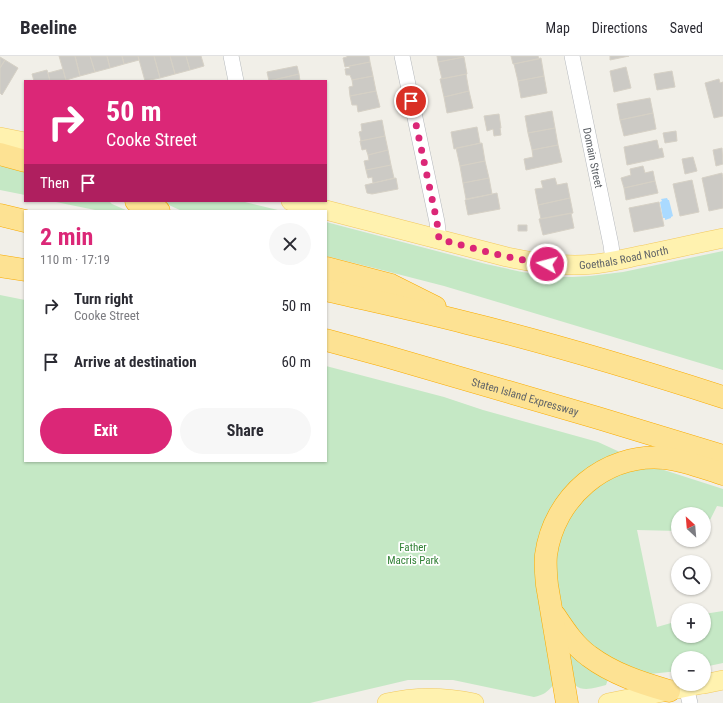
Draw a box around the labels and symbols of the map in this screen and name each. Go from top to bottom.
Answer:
pin [394,84,428,118]
street label: Domain Street [580,126,605,189]
position arrow [526,243,568,285]
street label: Goethals Road North [579,244,669,272]
street label: Staten Island Expressway [470,376,580,419]
north arrow [671,507,711,547]
park label: Father Macris Park [387,541,439,567]

